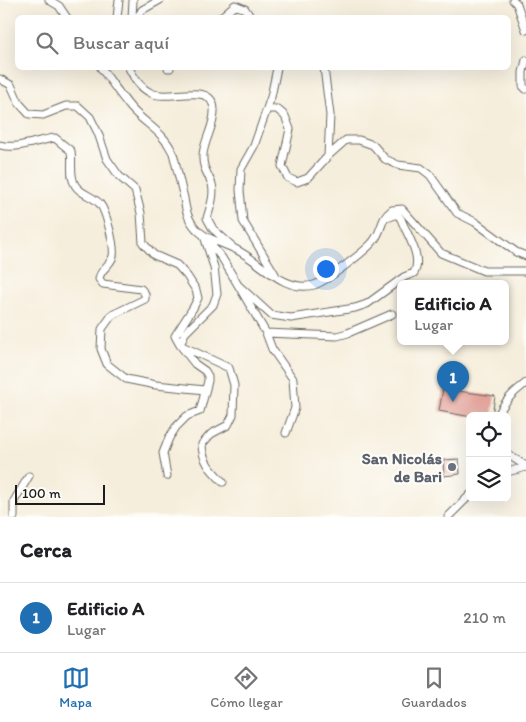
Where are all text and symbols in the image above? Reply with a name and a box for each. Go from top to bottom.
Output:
search box [15,15,511,70]
icon: search [33,29,61,57]
text: Buscar aquí [73,31,169,54]
your location [313,256,339,282]
popup [397,280,509,345]
text: Edificio A [414,292,492,315]
text: Lugar [414,315,453,334]
pin: 1 [437,361,469,402]
map controls [466,412,511,502]
button: locate [466,412,511,457]
place label: San Nicolás de Bari [362,449,442,486]
button: layers [466,457,511,502]
marker: San Nicolás de Bari [446,461,458,473]
scale bar [15,482,105,505]
text: 100 m [22,485,61,502]
text: Cerca [20,537,72,562]
text: Edificio A [67,597,145,620]
text: 1 [32,608,40,627]
text: 210 m [463,608,506,627]
text: Lugar [67,620,106,639]
tab: Mapa [59,664,92,711]
tab: Cómo llegar [210,664,283,711]
tab: Guardados [401,664,467,711]

